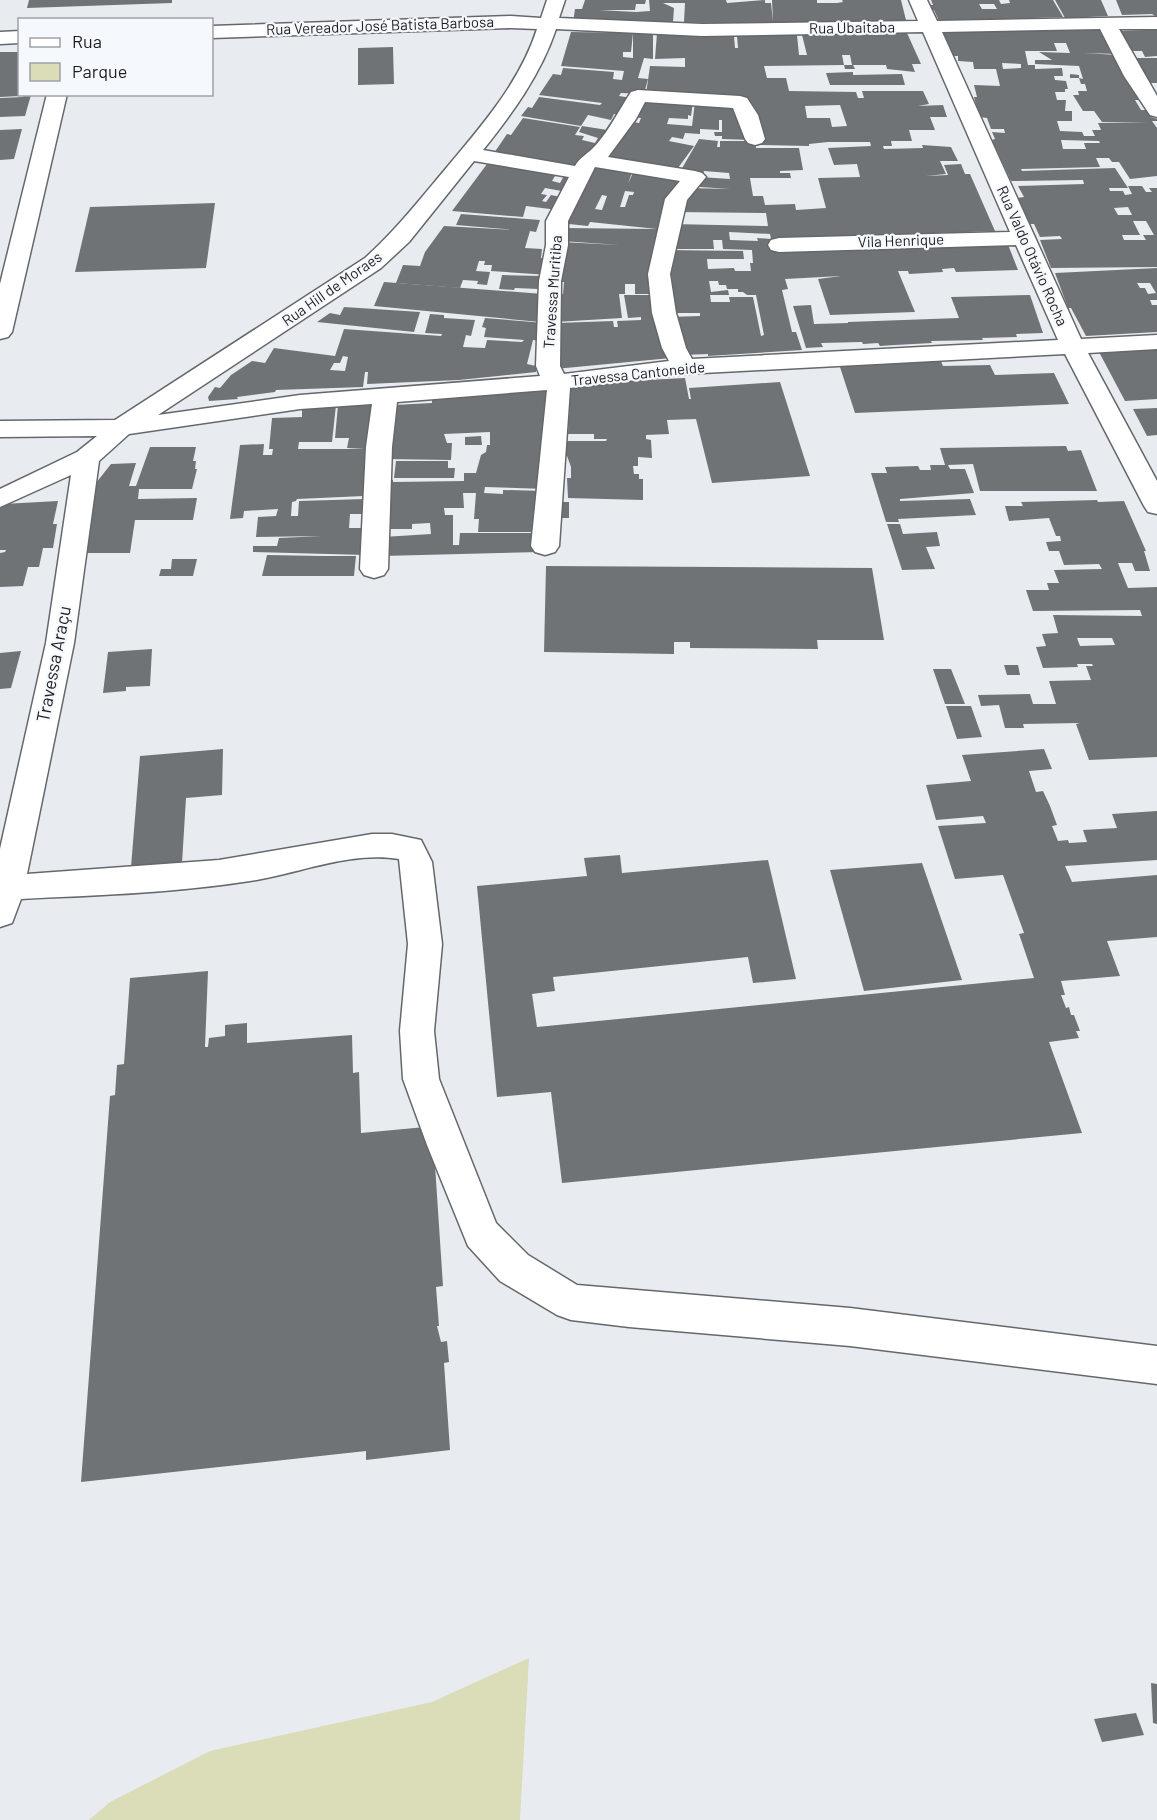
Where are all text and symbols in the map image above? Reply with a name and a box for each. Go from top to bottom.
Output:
street label: Rua Vereador José Batista Barbosa [266,12,494,38]
street label: Rua Ubaitaba [809,17,895,37]
legend [18,18,213,96]
text: Rua [72,30,102,52]
text: Parque [72,60,127,82]
street label: Rua Valdo Otávio Rocha [994,183,1072,329]
street label: Vila Henrique [858,230,944,251]
street label: Travessa Muritiba [539,235,565,349]
street label: Rua Hill de Moraes [278,247,385,329]
street label: Travessa Cantoneide [570,357,706,389]
street label: Travessa Araçu [31,604,75,724]

